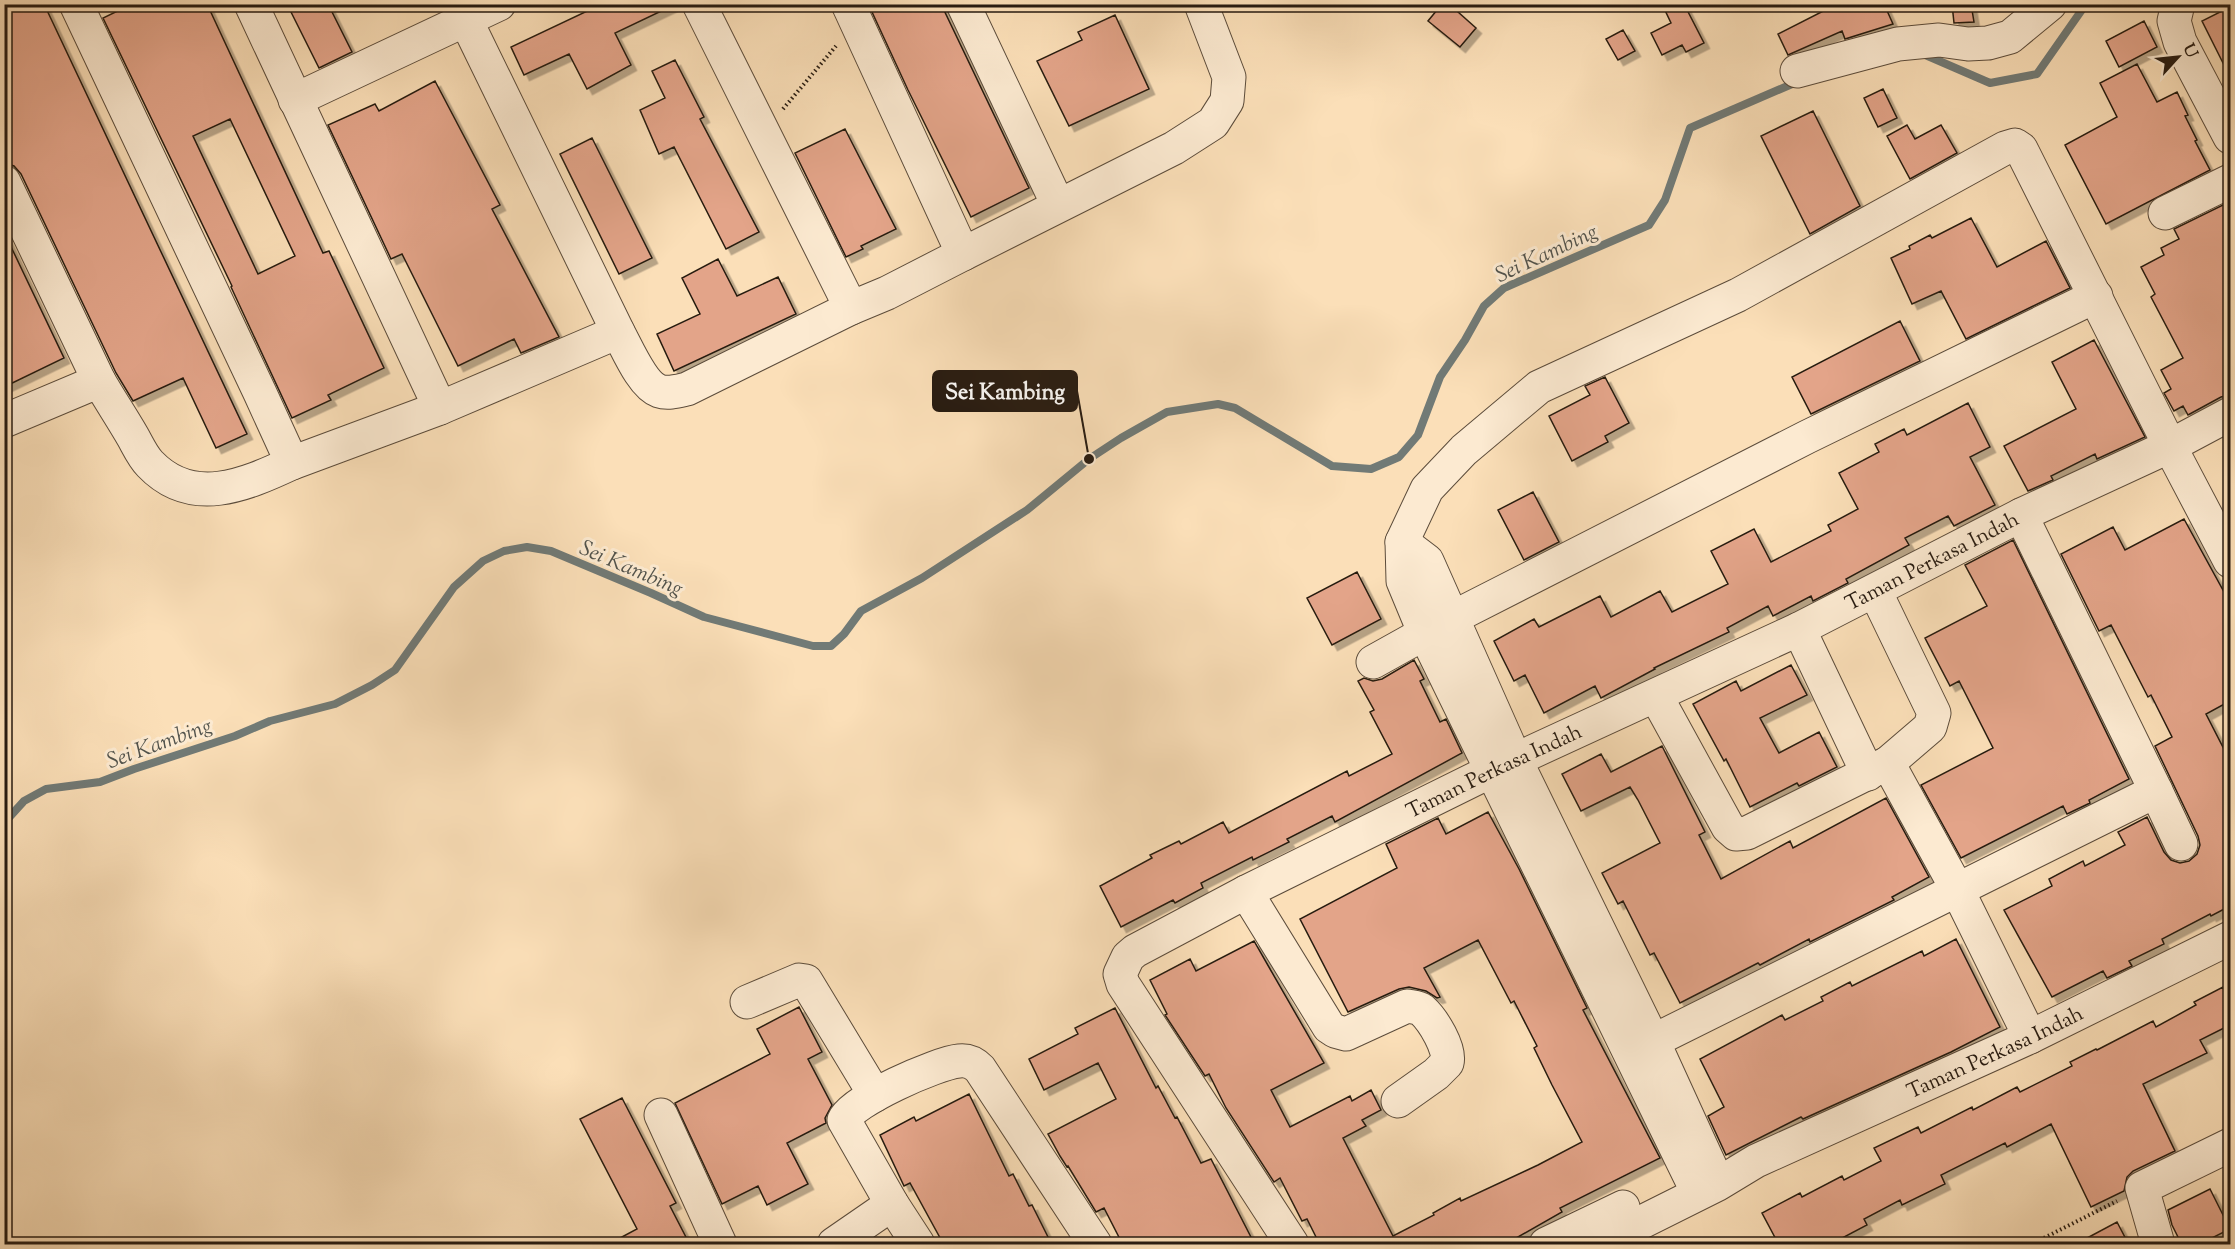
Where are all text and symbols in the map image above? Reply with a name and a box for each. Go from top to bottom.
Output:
north arrow [2148,27,2208,87]
text: U [2176,40,2203,63]
water label: Sei Kambing [1491,217,1604,292]
callout: Sei Kambing [933,371,1077,411]
text: Sei Kambing [945,378,1065,410]
street label: Taman Perkasa Indah [1841,505,2025,620]
water label: Sei Kambing [574,534,688,606]
water label: Sei Kambing [103,711,218,779]
street label: Taman Perkasa Indah [1402,718,1587,828]
street label: Taman Perkasa Indah [1902,1000,2089,1108]

